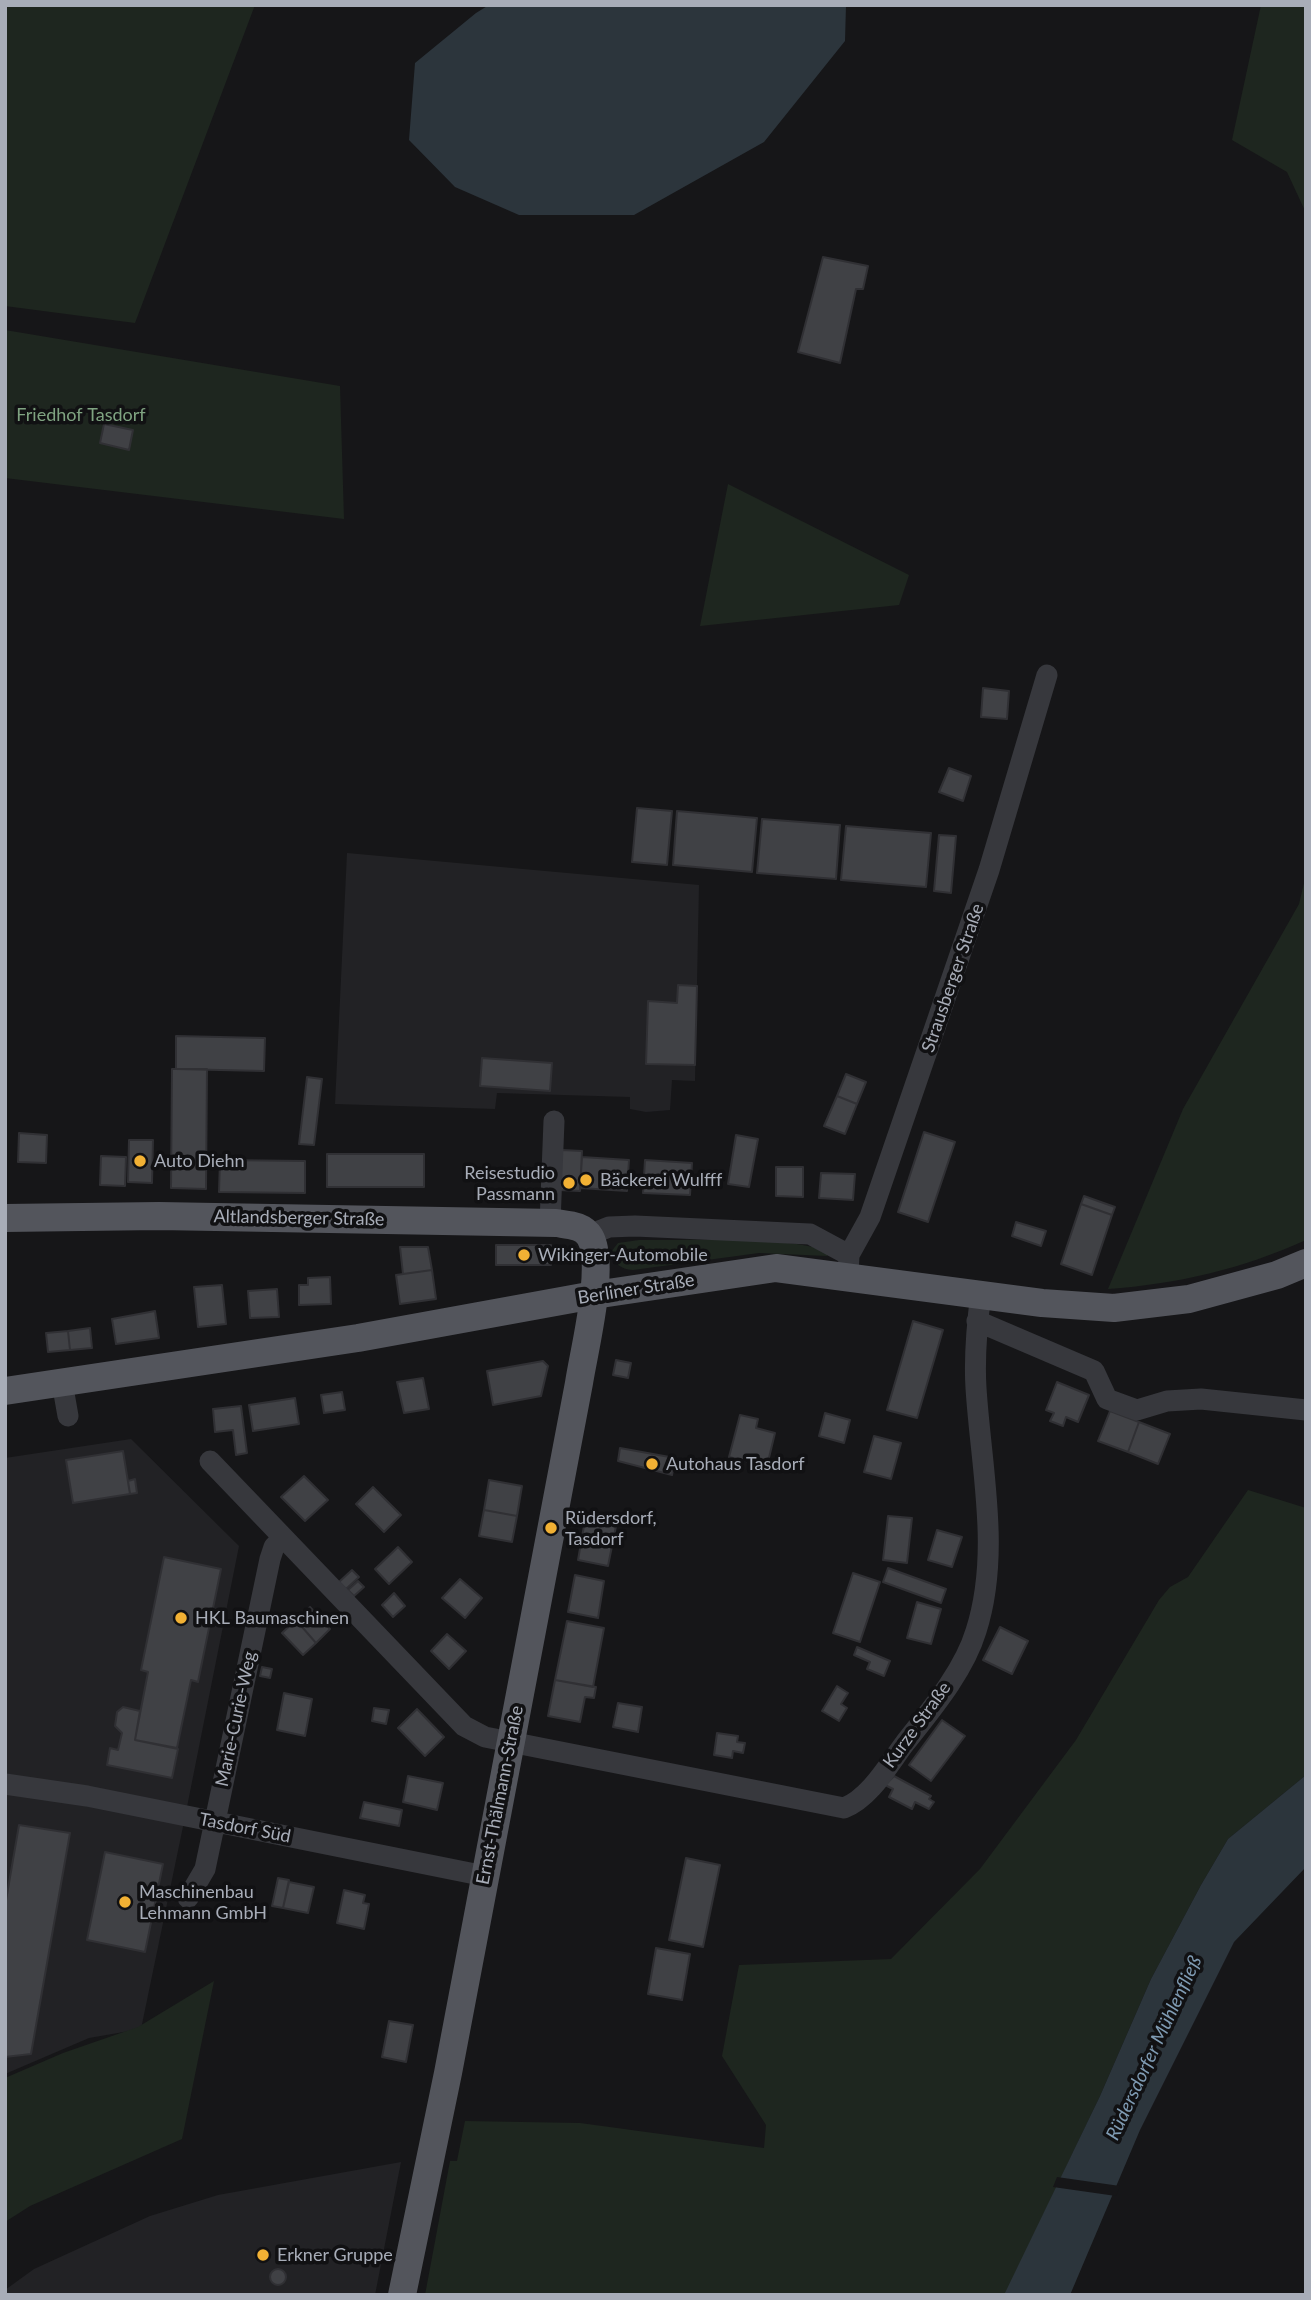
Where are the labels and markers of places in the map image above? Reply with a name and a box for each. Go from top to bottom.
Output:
place label: Auto Diehn [154,1150,245,1172]
marker: Auto Diehn [132,1153,148,1169]
place label: Reisestudio Passmann [464,1162,555,1204]
place label: Bäckerei Wulfff [600,1169,722,1191]
marker: Bäckerei Wulfff [578,1172,594,1188]
marker: Reisestudio Passmann [561,1175,577,1191]
place label: Wikinger-Automobile [538,1244,708,1266]
marker: Wikinger-Automobile [516,1247,532,1263]
place label: Autohaus Tasdorf [666,1453,805,1475]
marker: Autohaus Tasdorf [644,1456,660,1472]
place label: Rüdersdorf, Tasdorf [565,1507,657,1550]
marker: Rüdersdorf, Tasdorf [543,1520,559,1536]
place label: HKL Baumaschinen [195,1607,349,1629]
marker: HKL Baumaschinen [173,1610,189,1626]
place label: Maschinenbau Lehmann GmbH [139,1881,267,1924]
marker: Maschinenbau Lehmann GmbH [117,1894,133,1910]
place label: Erkner Gruppe [277,2244,393,2266]
marker: Erkner Gruppe [255,2247,271,2263]

